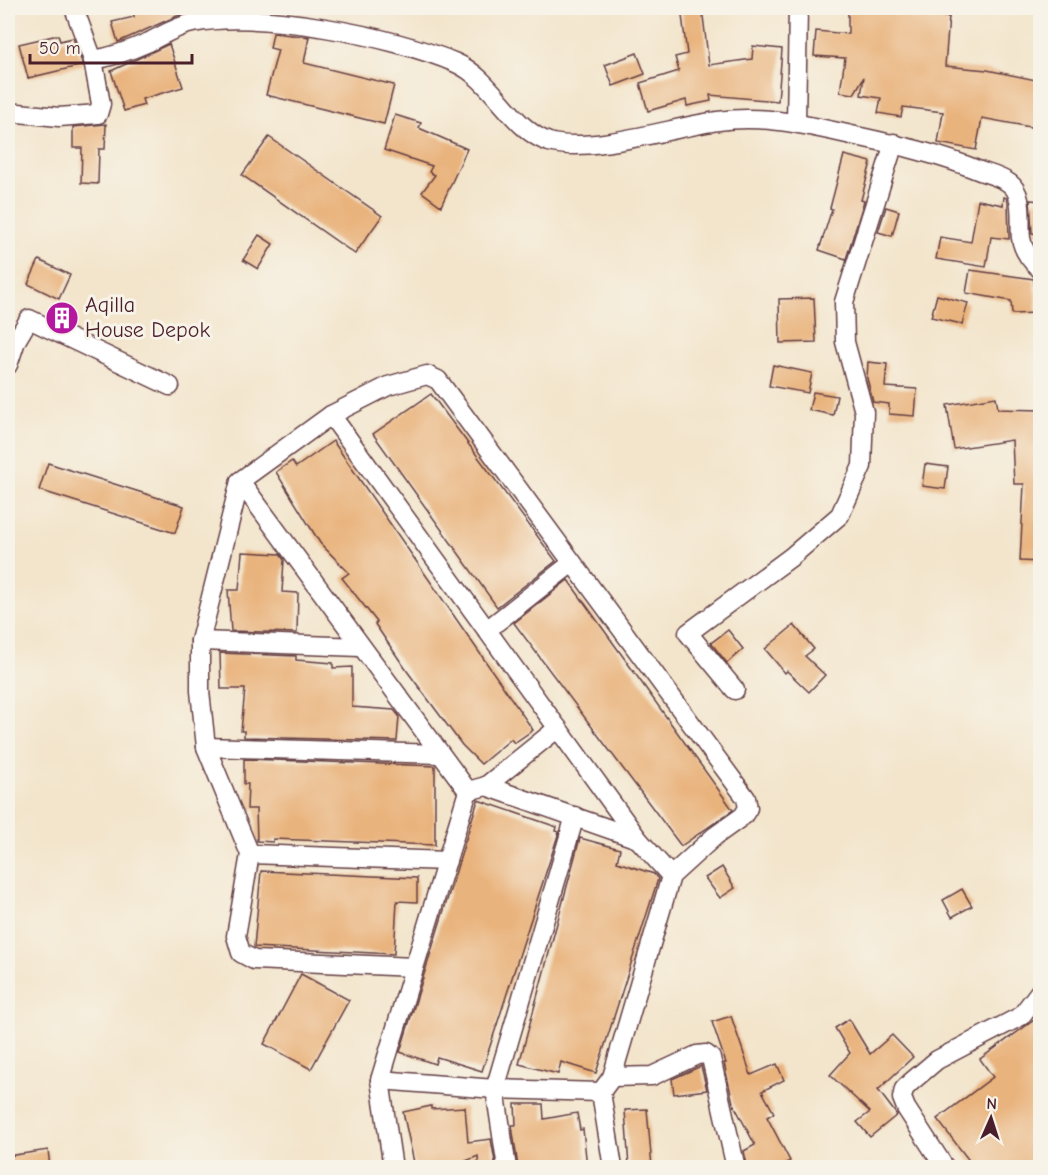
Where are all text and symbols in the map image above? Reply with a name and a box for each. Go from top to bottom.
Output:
scale bar [30,27,192,65]
text: 50 m [39,38,81,59]
place label: Aqilla House Depok [85,292,210,343]
building icon: Aqilla House Depok [44,300,80,336]
north arrow [961,1088,1021,1148]
text: N [986,1095,997,1113]

